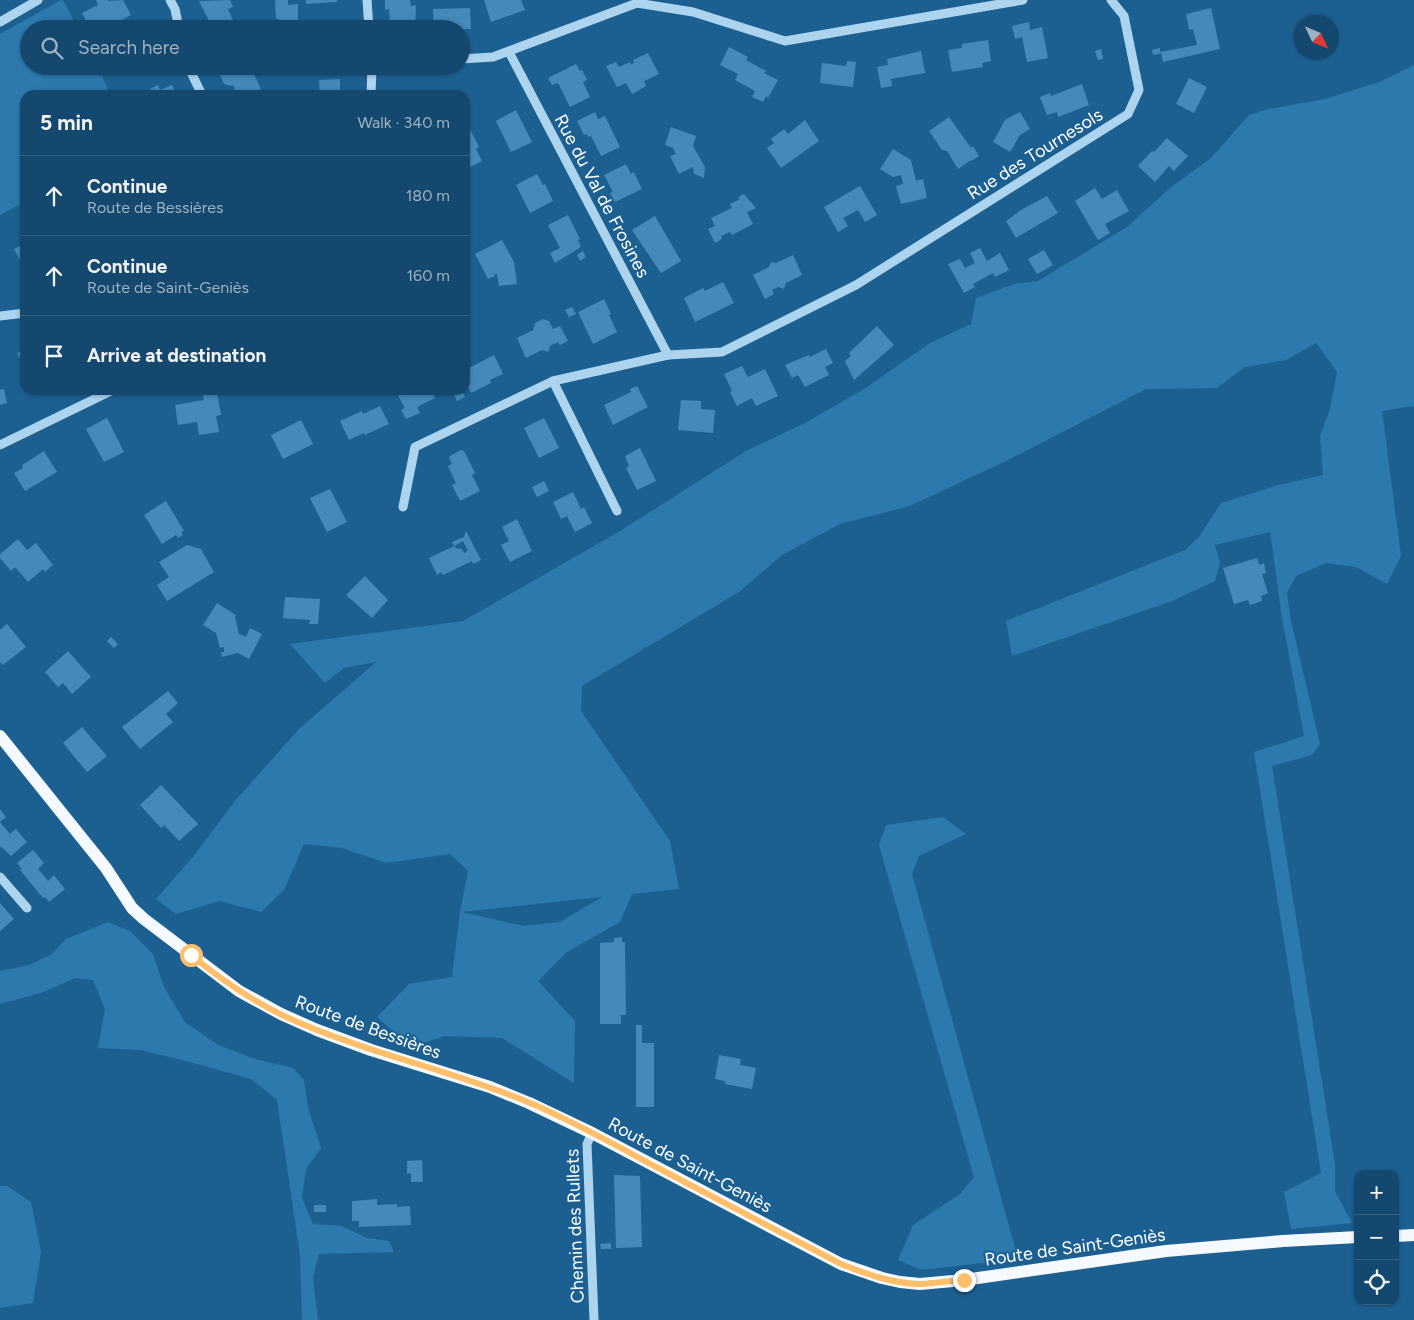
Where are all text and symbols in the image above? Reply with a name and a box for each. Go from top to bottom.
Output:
north arrow [1294,15,1339,60]
search box [20,20,470,75]
icon: search [38,34,66,62]
text: Search here [78,36,180,59]
street label: Rue des Tournesols [963,104,1107,204]
text: 5 min [40,110,93,135]
street label: Rue du Val de Frosines [550,111,654,281]
text: Walk · 340 m [357,113,450,132]
text: Continue [87,175,167,198]
icon: ahead [40,182,68,210]
text: 180 m [406,186,450,205]
text: Route de Bessières [87,198,223,217]
text: Continue [87,255,167,278]
icon: ahead [40,262,68,290]
text: 160 m [407,266,450,285]
text: Route de Saint-Geniès [87,278,249,297]
icon: arrive [40,342,68,370]
text: Arrive at destination [87,344,266,367]
route start [180,944,203,967]
street label: Route de Bessières [292,990,444,1064]
street label: Route de Saint-Geniès [604,1112,776,1218]
street label: Chemin des Rullets [561,1149,589,1303]
map controls [1354,1170,1399,1305]
button: + [1354,1170,1399,1215]
button: − [1354,1215,1399,1260]
street label: Route de Saint-Geniès [983,1223,1167,1271]
button: locate [1354,1260,1399,1305]
route end [953,1269,976,1292]

